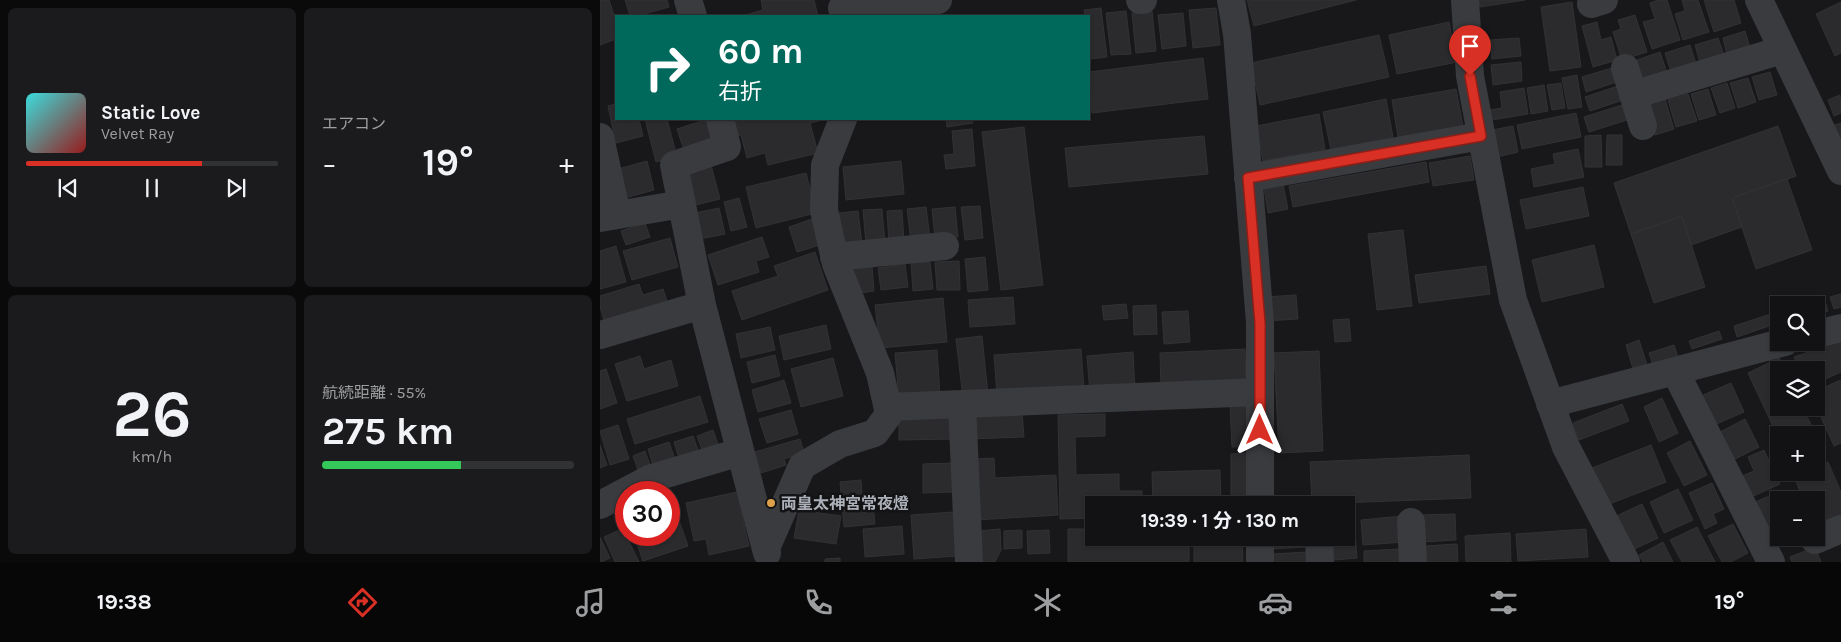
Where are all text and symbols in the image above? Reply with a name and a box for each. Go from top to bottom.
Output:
pin [1449,25,1491,76]
text: 60 m [718,31,803,72]
icon: arrive [1456,32,1484,60]
icon: right [635,35,700,100]
text: 右折 [718,79,762,105]
text: Static Love [101,102,200,124]
text: エアコン [322,114,386,133]
text: Velvet Ray [101,124,174,143]
text: 19° [422,140,474,185]
text: − [322,147,337,180]
text: + [559,147,574,180]
icon: previous [54,174,82,202]
icon: pause [138,174,166,202]
icon: next [222,174,250,202]
map controls [1770,296,1825,546]
button: search [1770,296,1825,351]
button: layers [1770,361,1825,416]
text: 26 [113,376,191,452]
text: 航続距離 · 55% [322,383,426,402]
position arrow [1233,403,1285,455]
text: 275 km [322,409,454,454]
button: + [1770,426,1825,481]
text: km/h [132,447,172,466]
speed limit sign: 30 [615,481,680,546]
button: − [1770,491,1825,546]
place label: 両皇太神宮常夜燈 [781,494,909,513]
marker: 両皇太神宮常夜燈 [765,497,777,509]
text: 19:39 · 1 分 · 130 m [1141,510,1299,532]
icon: directions [345,585,380,620]
icon: music [573,585,608,620]
icon: phone [801,585,836,620]
icon: climate [1030,585,1065,620]
icon: car [1258,585,1293,620]
icon: filters [1486,585,1521,620]
text: 19:38 [97,589,152,615]
text: 19° [1714,589,1744,615]

